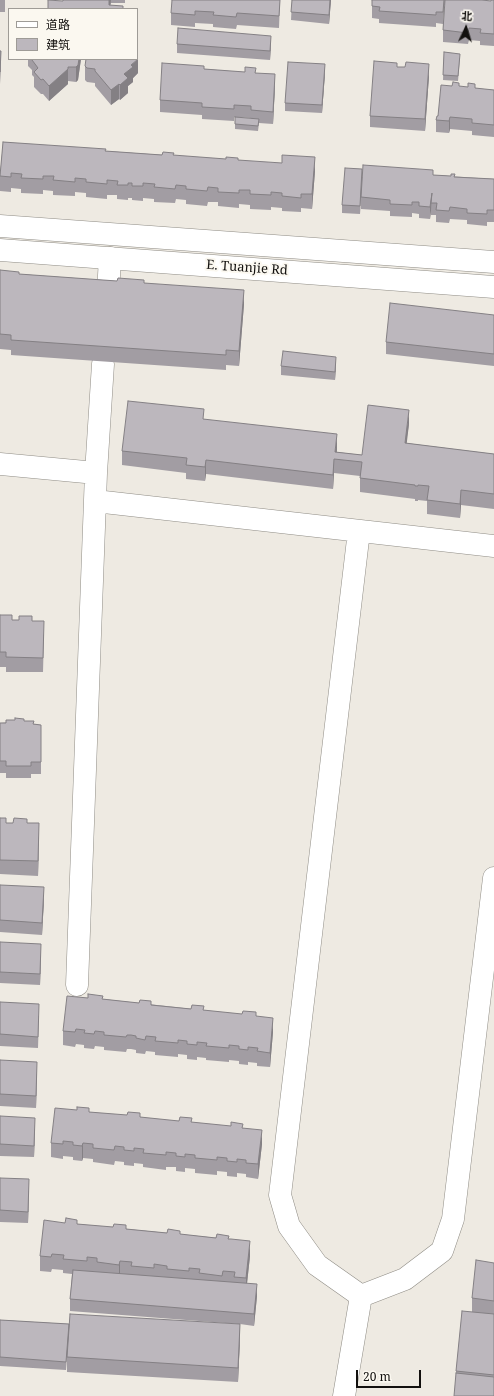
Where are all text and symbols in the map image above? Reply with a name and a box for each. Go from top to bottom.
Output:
legend [8,8,138,60]
north arrow [446,8,486,48]
text: 北 [461,8,473,23]
text: 道路 [46,16,70,33]
text: 建筑 [46,36,70,53]
street label: E. Tuanjie Rd [206,257,288,279]
scale bar [358,1362,423,1388]
text: 20 m [363,1368,391,1385]

